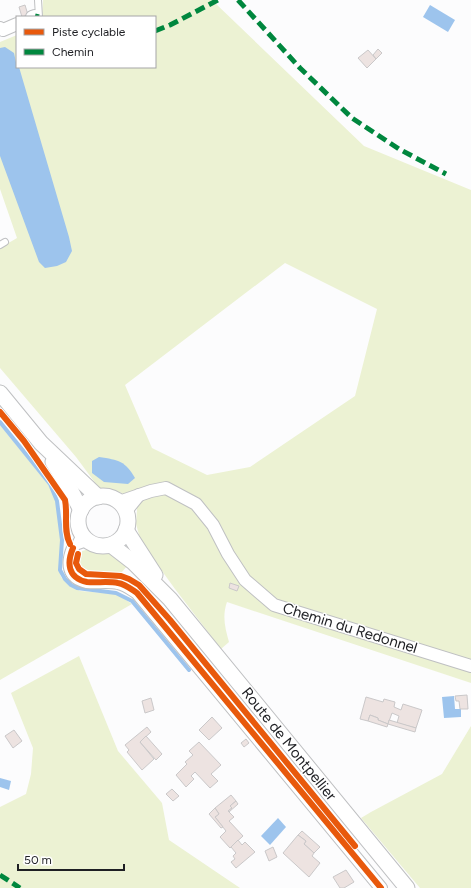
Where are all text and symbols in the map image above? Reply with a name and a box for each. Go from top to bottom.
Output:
legend [16,16,156,68]
text: Piste cyclable [52,25,126,39]
text: Chemin [52,45,94,59]
street label: Chemin du Redonnel [280,599,420,657]
street label: Route de Montpellier [238,684,340,804]
scale bar [18,846,124,872]
text: 50 m [24,853,52,867]

